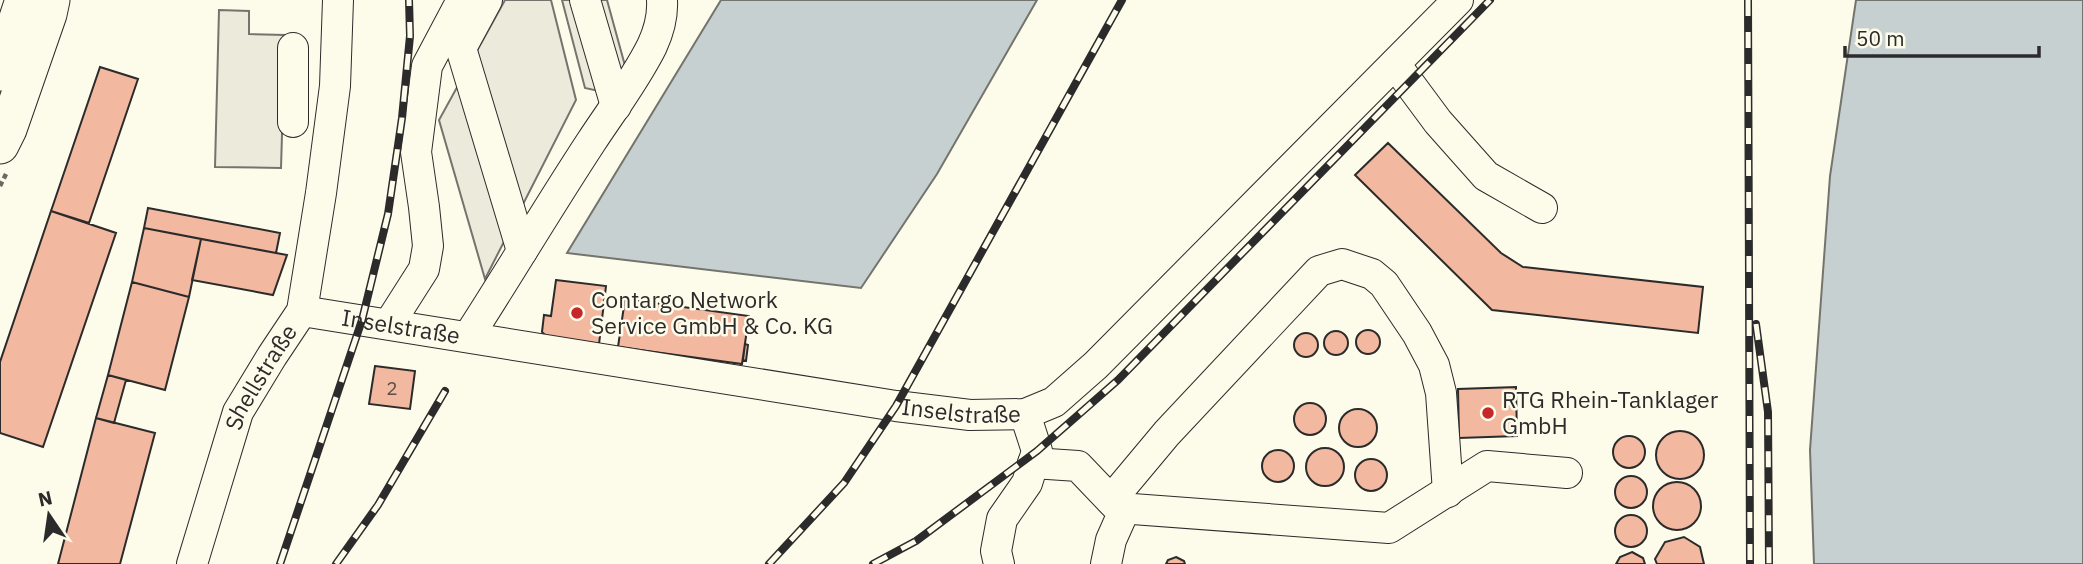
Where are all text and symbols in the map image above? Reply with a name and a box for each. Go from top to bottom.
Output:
scale bar [1845,14,2039,58]
text: 50 m [1856,24,1905,52]
place label: Contargo Network Service GmbH & Co. KG [591,284,833,340]
street label: Inselstraße [340,302,462,350]
marker: Contargo Network Service GmbH & Co. KG [569,305,585,321]
street label: Shellstraße [217,318,303,433]
house number: 2 [386,376,398,400]
place label: RTG Rhein-Tanklager GmbH [1502,384,1719,440]
street label: Inselstraße [900,391,1021,429]
marker: RTG Rhein-Tanklager GmbH [1480,405,1496,421]
north arrow [14,480,84,550]
text: N [36,485,55,512]

